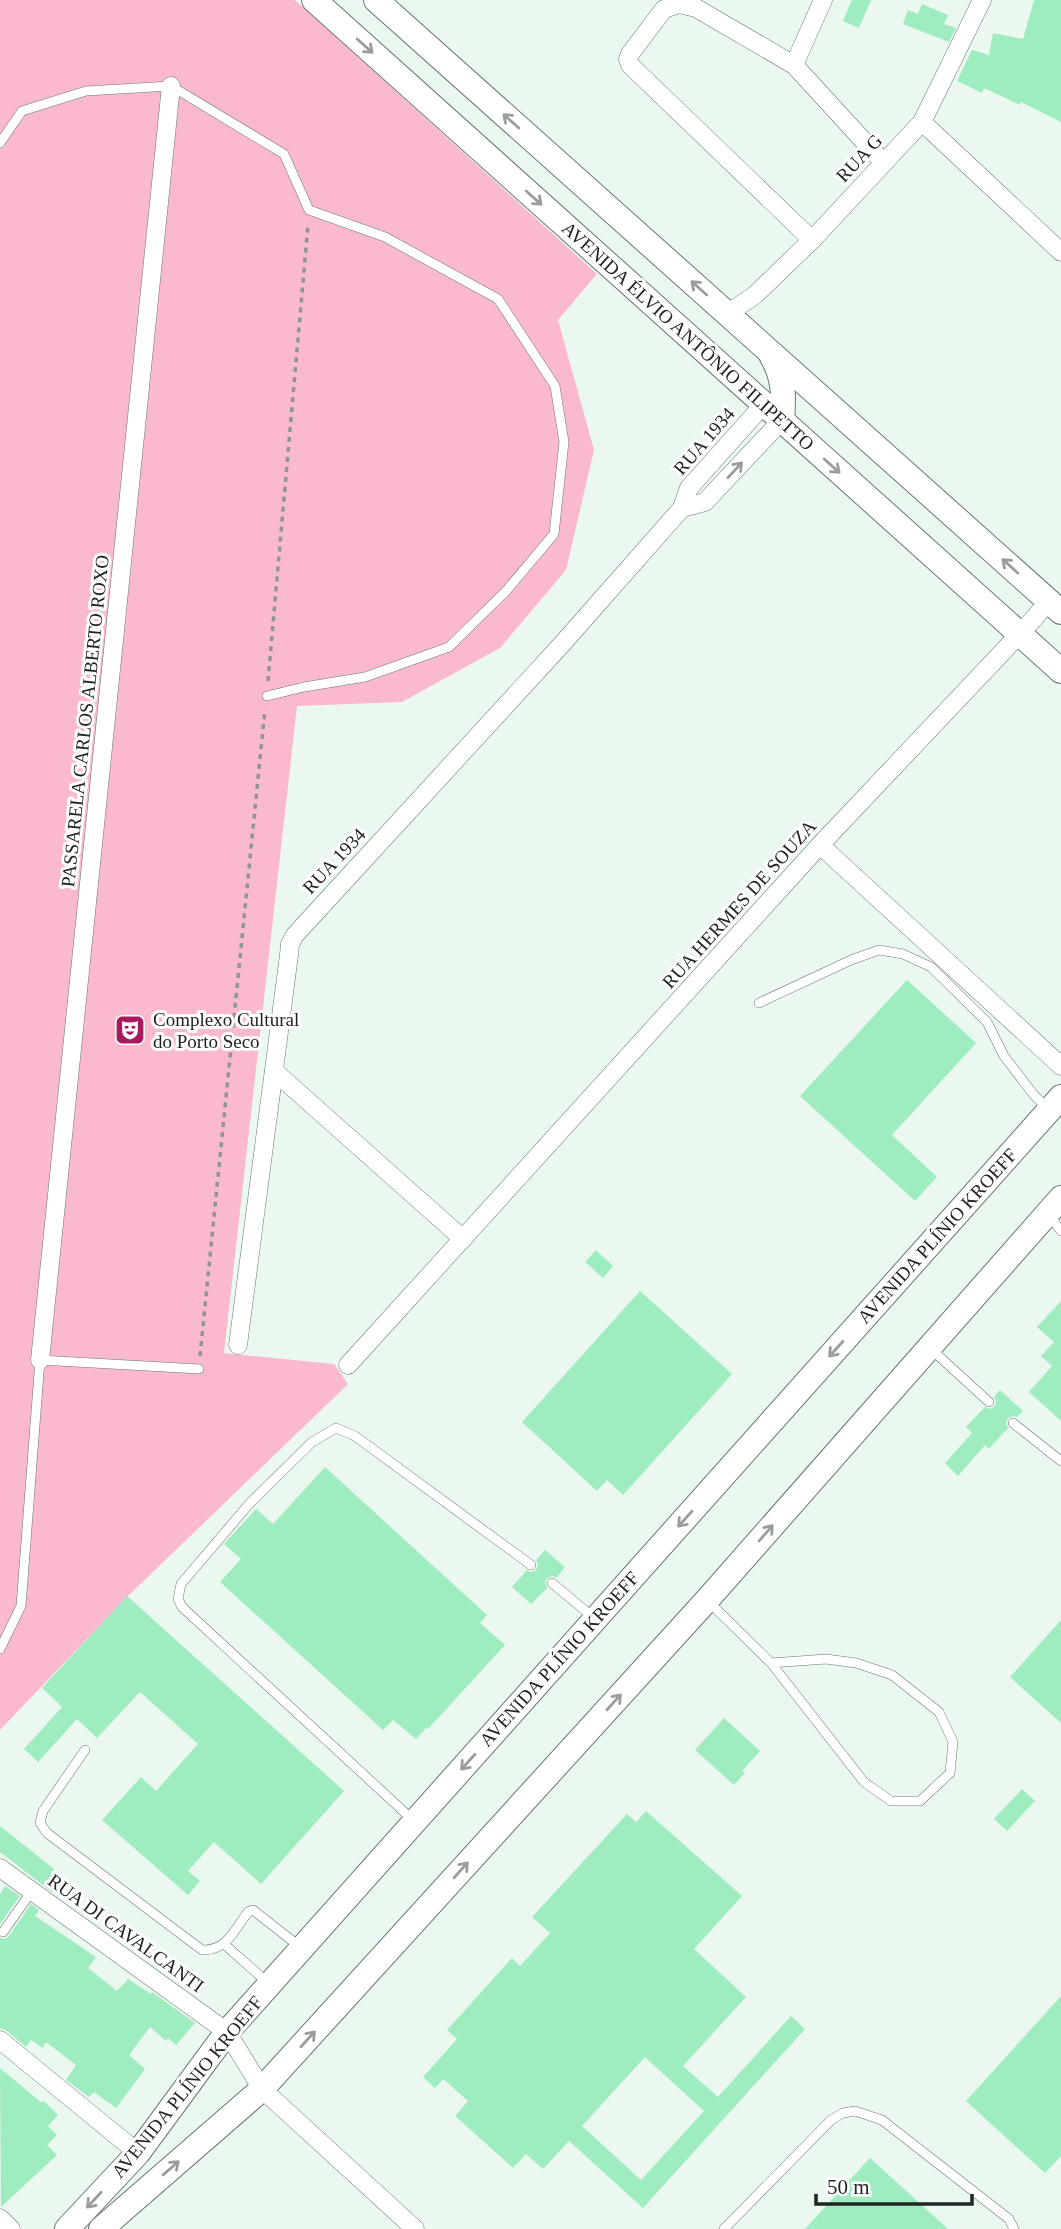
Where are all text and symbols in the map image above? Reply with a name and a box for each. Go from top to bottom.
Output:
one-way arrow [356,37,373,54]
one-way arrow [503,112,520,129]
street label: RUA G [832,130,886,186]
one-way arrow [525,189,542,206]
street label: AVENIDA ÉLVIO ANTÔNIO FILIPETTO [558,217,818,455]
one-way arrow [690,281,708,297]
street label: RUA 1934 [669,403,739,479]
one-way arrow [823,458,841,474]
one-way arrow [727,462,744,479]
street label: PASSARELA CARLOS ALBERTO ROXO [57,554,113,888]
one-way arrow [1002,558,1019,575]
street label: RUA HERMES DE SOUZA [658,815,820,992]
street label: RUA 1934 [298,824,370,898]
place label: Complexo Cultural do Porto Seco [153,1009,299,1052]
theatre icon: Complexo Cultural do Porto Seco [113,1013,147,1047]
street label: AVENIDA PLÍNIO KROEFF [853,1144,1021,1328]
one-way arrow [828,1340,844,1358]
one-way arrow [677,1509,693,1527]
one-way arrow [758,1524,774,1542]
street label: AVENIDA PLÍNIO KROEFF [475,1567,643,1751]
one-way arrow [606,1693,622,1711]
one-way arrow [460,1752,476,1770]
one-way arrow [453,1861,469,1879]
street label: RUA DI CAVALCANTI [44,1869,208,1997]
street label: AVENIDA PLÍNIO KROEFF [107,1992,267,2182]
one-way arrow [300,2030,316,2048]
one-way arrow [162,2160,180,2176]
scale bar [816,2162,972,2206]
text: 50 m [827,2175,870,2199]
one-way arrow [85,2191,102,2208]

